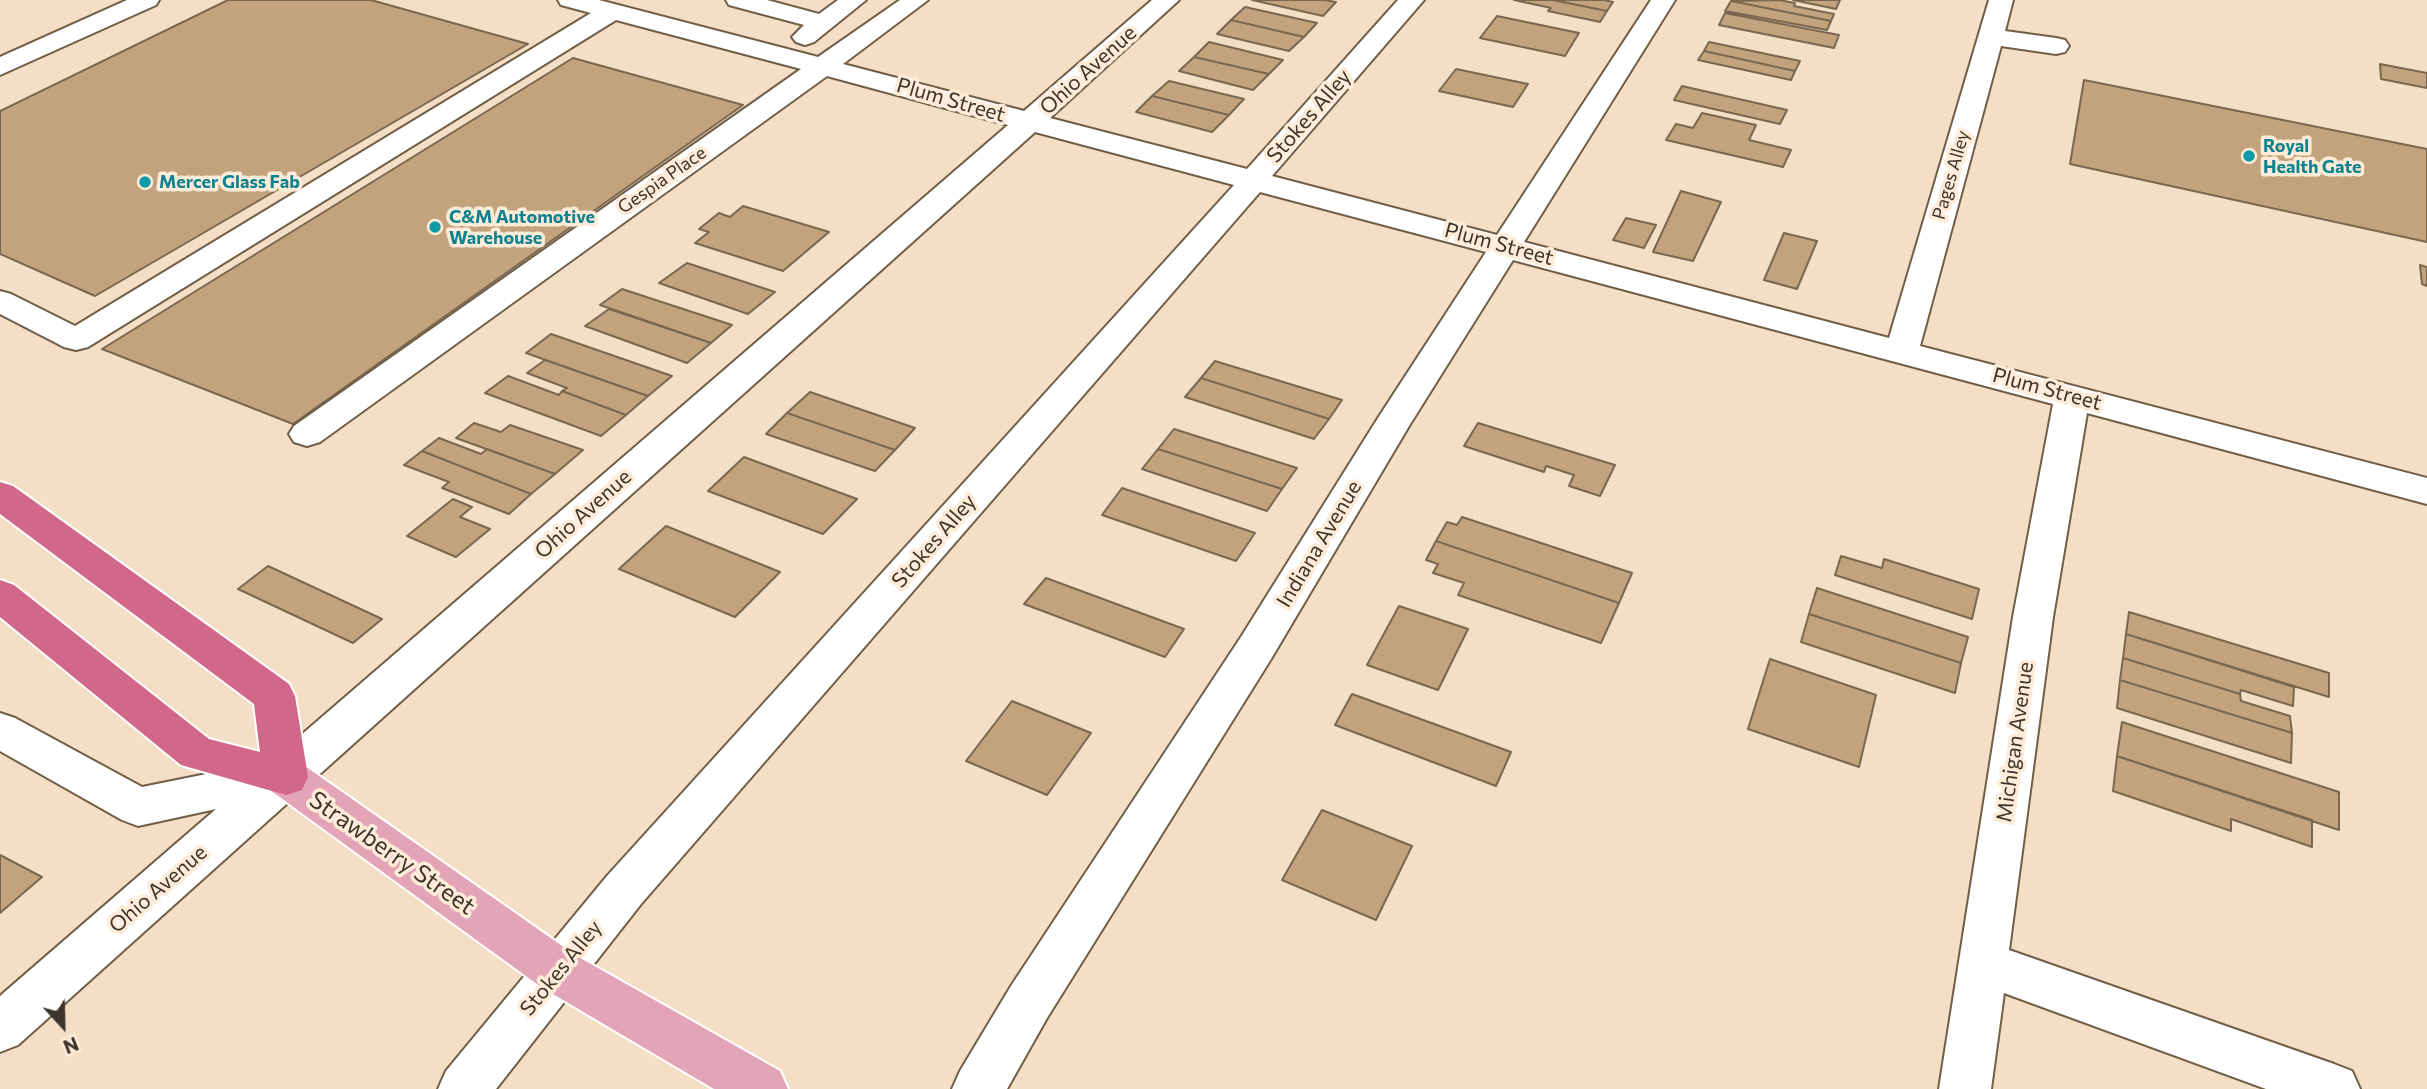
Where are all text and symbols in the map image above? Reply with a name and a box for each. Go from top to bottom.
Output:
street label: Ohio Avenue [1035,20,1141,120]
street label: Stokes Alley [1262,64,1356,168]
street label: Plum Street [894,72,1008,128]
street label: Pages Alley [1928,128,1974,222]
place label: Royal Health Gate [2263,135,2361,178]
street label: Gespia Place [614,142,710,218]
marker: Royal Health Gate [2241,148,2257,164]
place label: Mercer Glass Fab [159,171,300,193]
marker: Mercer Glass Fab [137,174,153,190]
place label: C&M Automotive Warehouse [449,206,595,248]
street label: Plum Street [1442,217,1556,271]
marker: C&M Automotive Warehouse [427,219,443,235]
street label: Plum Street [1990,362,2104,416]
street label: Ohio Avenue [530,464,636,564]
street label: Indiana Avenue [1271,476,1367,612]
street label: Stokes Alley [887,489,981,593]
street label: Michigan Avenue [1991,660,2039,824]
street label: Strawberry Street [304,785,480,921]
street label: Ohio Avenue [104,840,212,938]
street label: Stokes Alley [515,915,607,1021]
north arrow [28,991,98,1061]
text: N [60,1033,82,1059]

